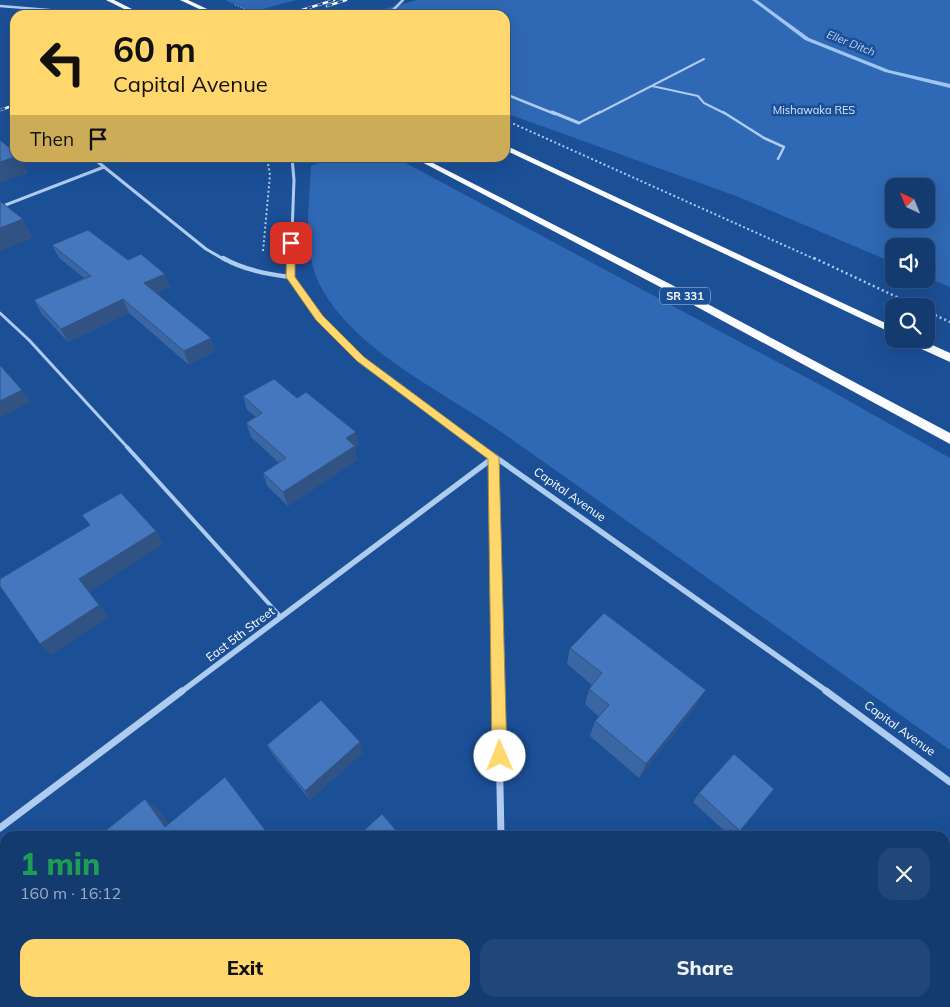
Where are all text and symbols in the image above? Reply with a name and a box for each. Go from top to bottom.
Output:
text: 60 m [113,27,196,71]
water label: Eller Ditch [825,27,877,59]
icon: left [30,30,95,95]
text: Capital Avenue [113,70,268,98]
park label: Mishawaka RES [773,103,855,117]
icon: arrive [84,125,112,153]
text: Then [30,127,74,151]
north arrow [885,178,935,228]
map controls [885,178,935,348]
pin [270,222,312,264]
icon: arrive [277,229,305,257]
button: sound [885,238,935,288]
road number: SR 331 [660,288,710,304]
button: search [885,298,935,348]
street label: Capital Avenue [531,464,609,524]
street label: East 5th Street [203,603,277,665]
street label: Capital Avenue [861,697,939,759]
position arrow [473,729,525,781]
text: 1 min [20,845,100,883]
button: close [878,848,930,900]
text: 160 m · 16:12 [20,883,121,903]
button: Exit [20,939,470,997]
button: Share [480,939,930,997]

